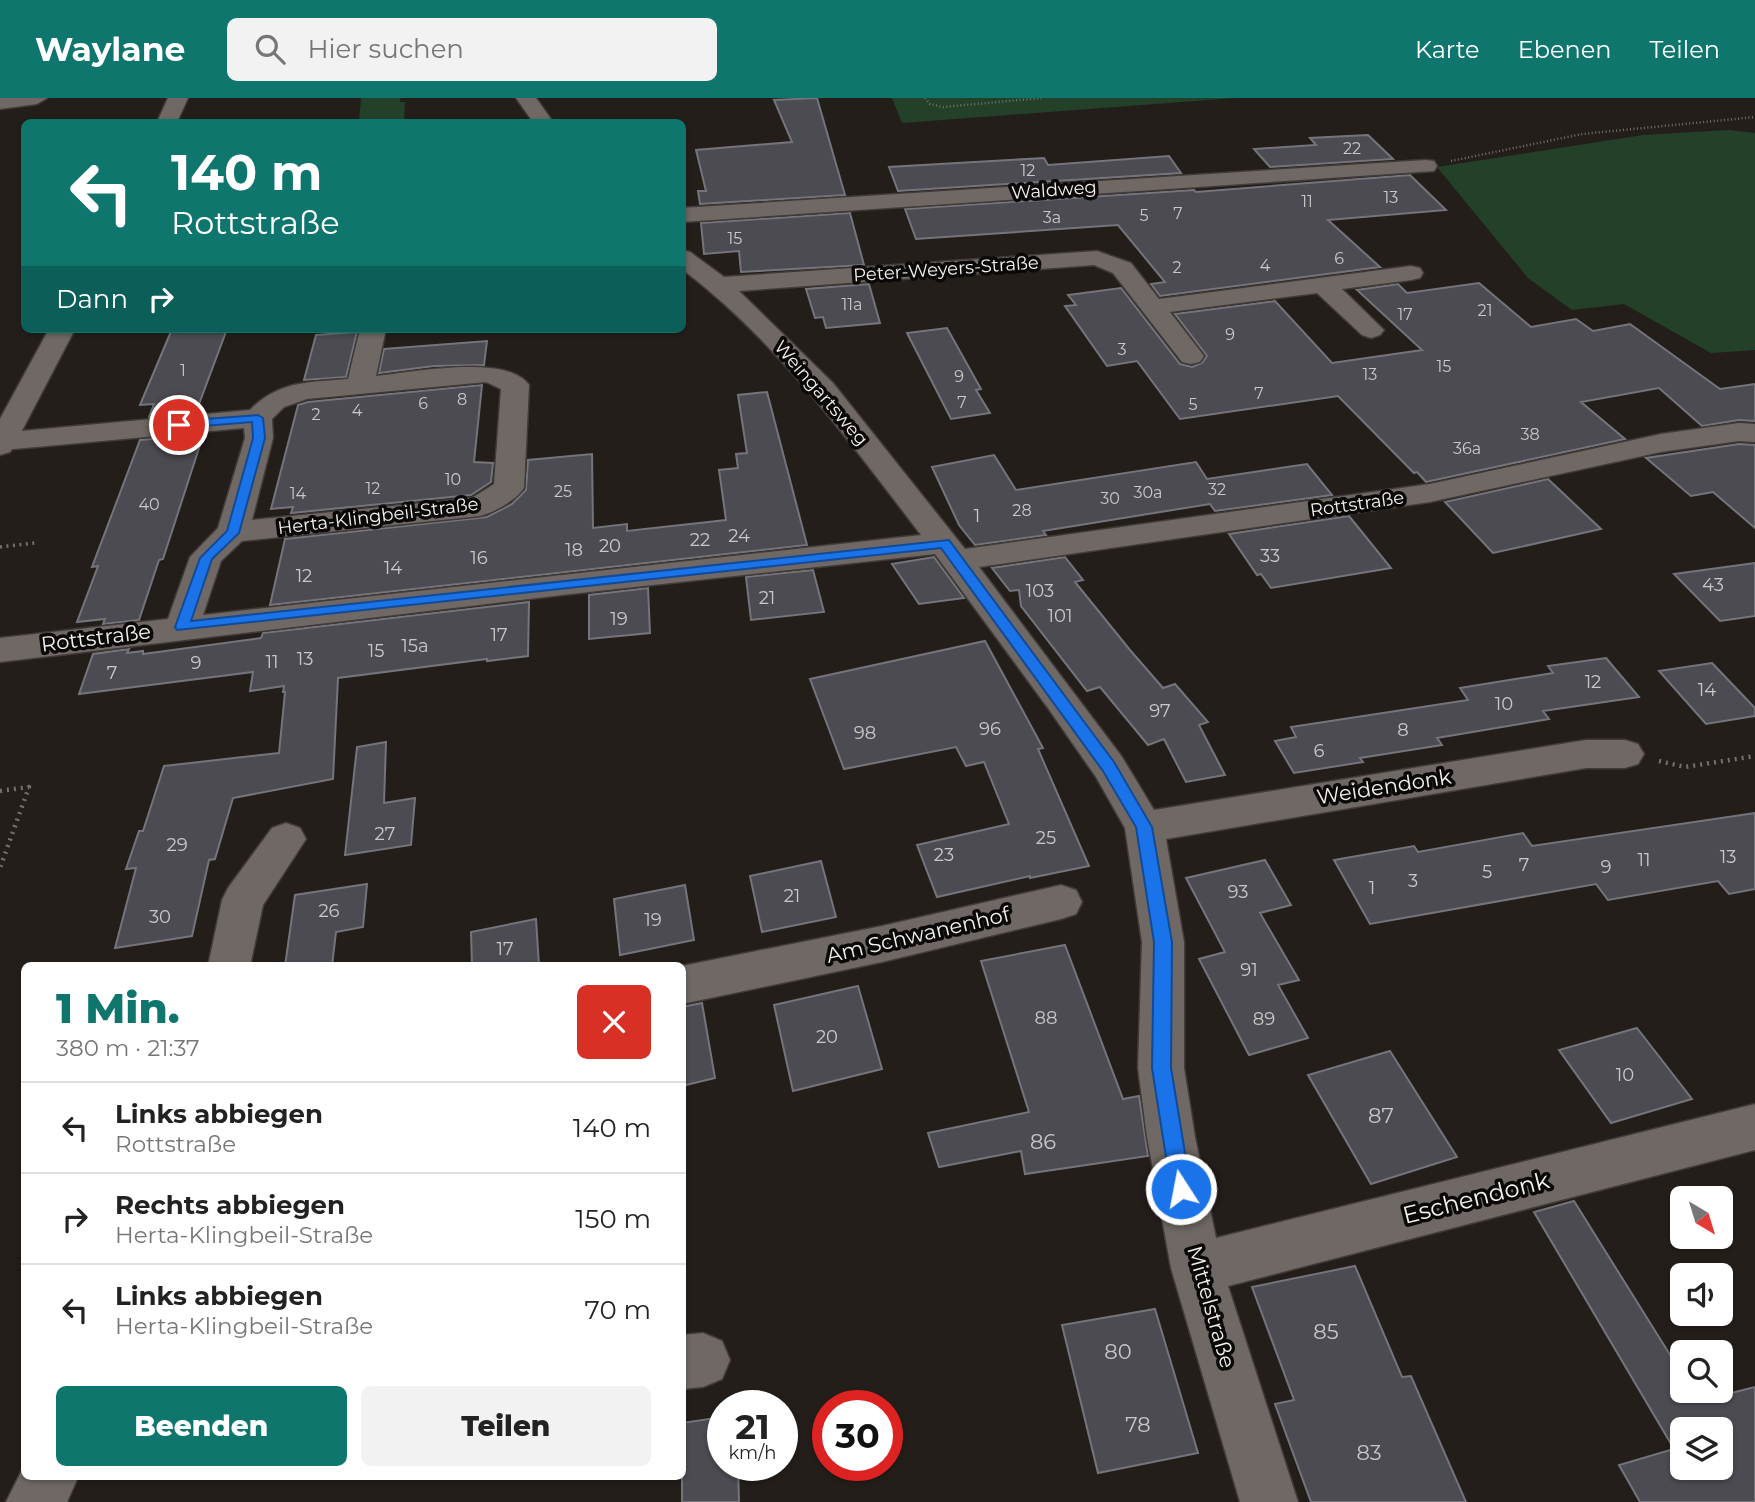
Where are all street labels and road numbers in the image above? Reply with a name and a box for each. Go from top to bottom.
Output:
street label: Waldweg [1011,176,1097,204]
street label: Peter-Weyers-Straße [852,252,1040,286]
street label: Weingartsweg [769,336,873,450]
street label: Rottstraße [1309,486,1406,521]
street label: Herta-Klingbeil-Straße [276,493,480,539]
street label: Rottstraße [40,618,152,657]
street label: Weidendonk [1315,763,1453,809]
street label: Am Schwanenhof [824,901,1013,968]
street label: Eschendonk [1400,1165,1553,1230]
street label: Mittelstraße [1182,1243,1241,1371]

